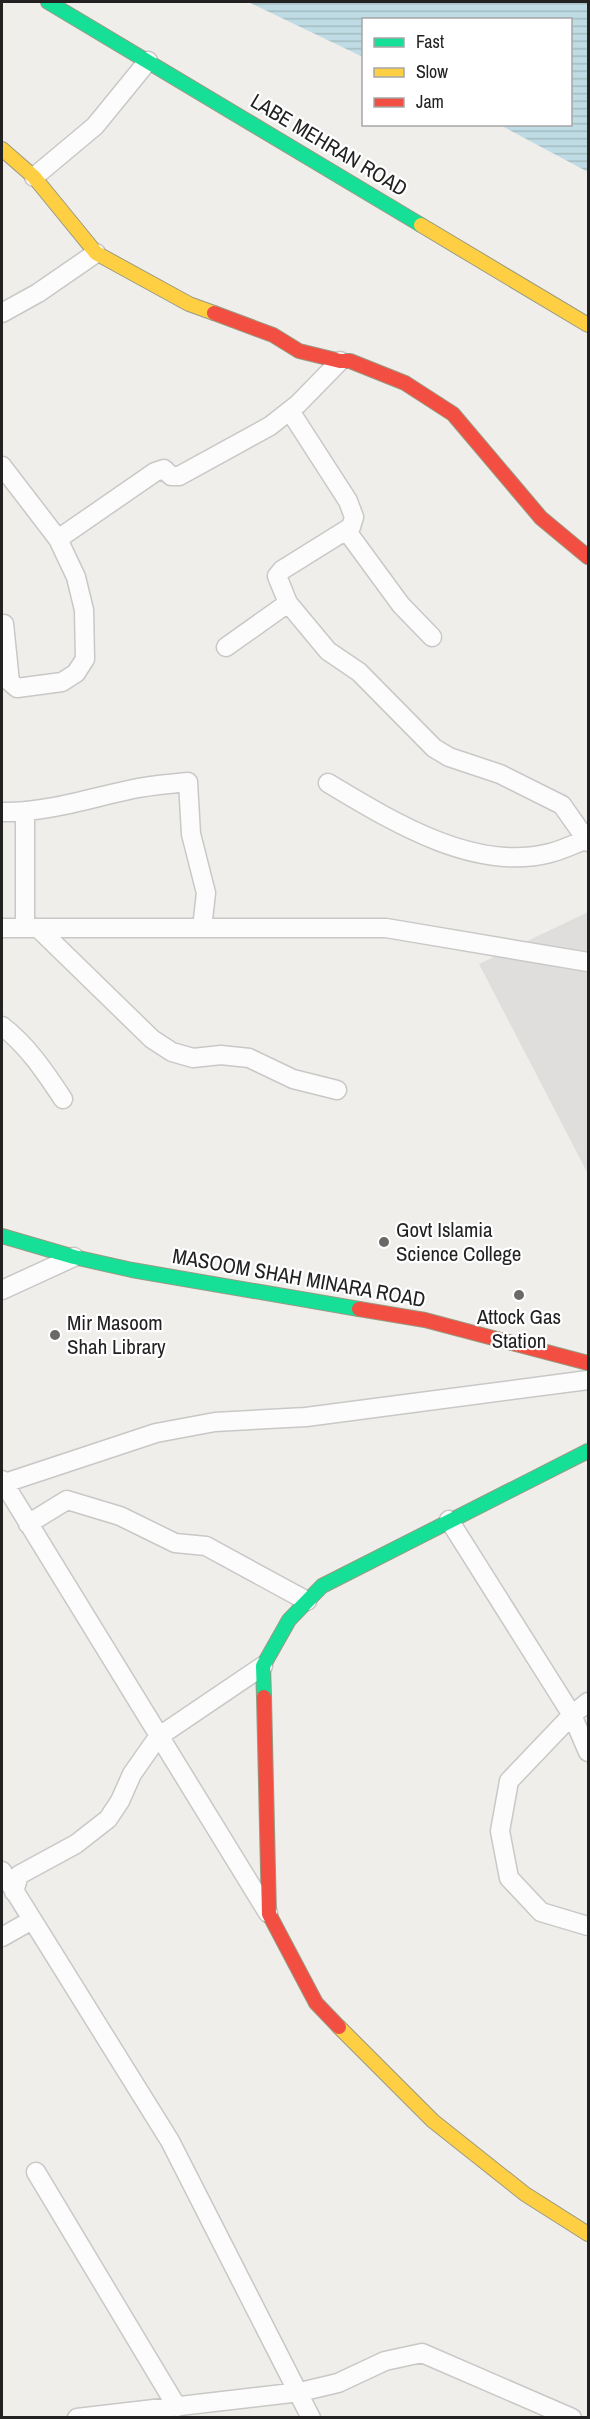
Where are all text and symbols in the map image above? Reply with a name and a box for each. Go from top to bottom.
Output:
legend [362,18,572,126]
text: Fast [416,29,444,54]
text: Slow [416,59,448,84]
street label: LABE MEHRAN ROAD [246,86,413,203]
text: Jam [416,89,444,114]
place label: Govt Islamia Science College [396,1215,521,1268]
marker: Govt Islamia Science College [377,1235,391,1249]
street label: MASOOM SHAH MINARA ROAD [170,1241,428,1314]
marker: Attock Gas Station [512,1288,526,1302]
place label: Attock Gas Station [476,1302,561,1355]
place label: Mir Masoom Shah Library [67,1308,166,1361]
marker: Mir Masoom Shah Library [48,1328,62,1342]

